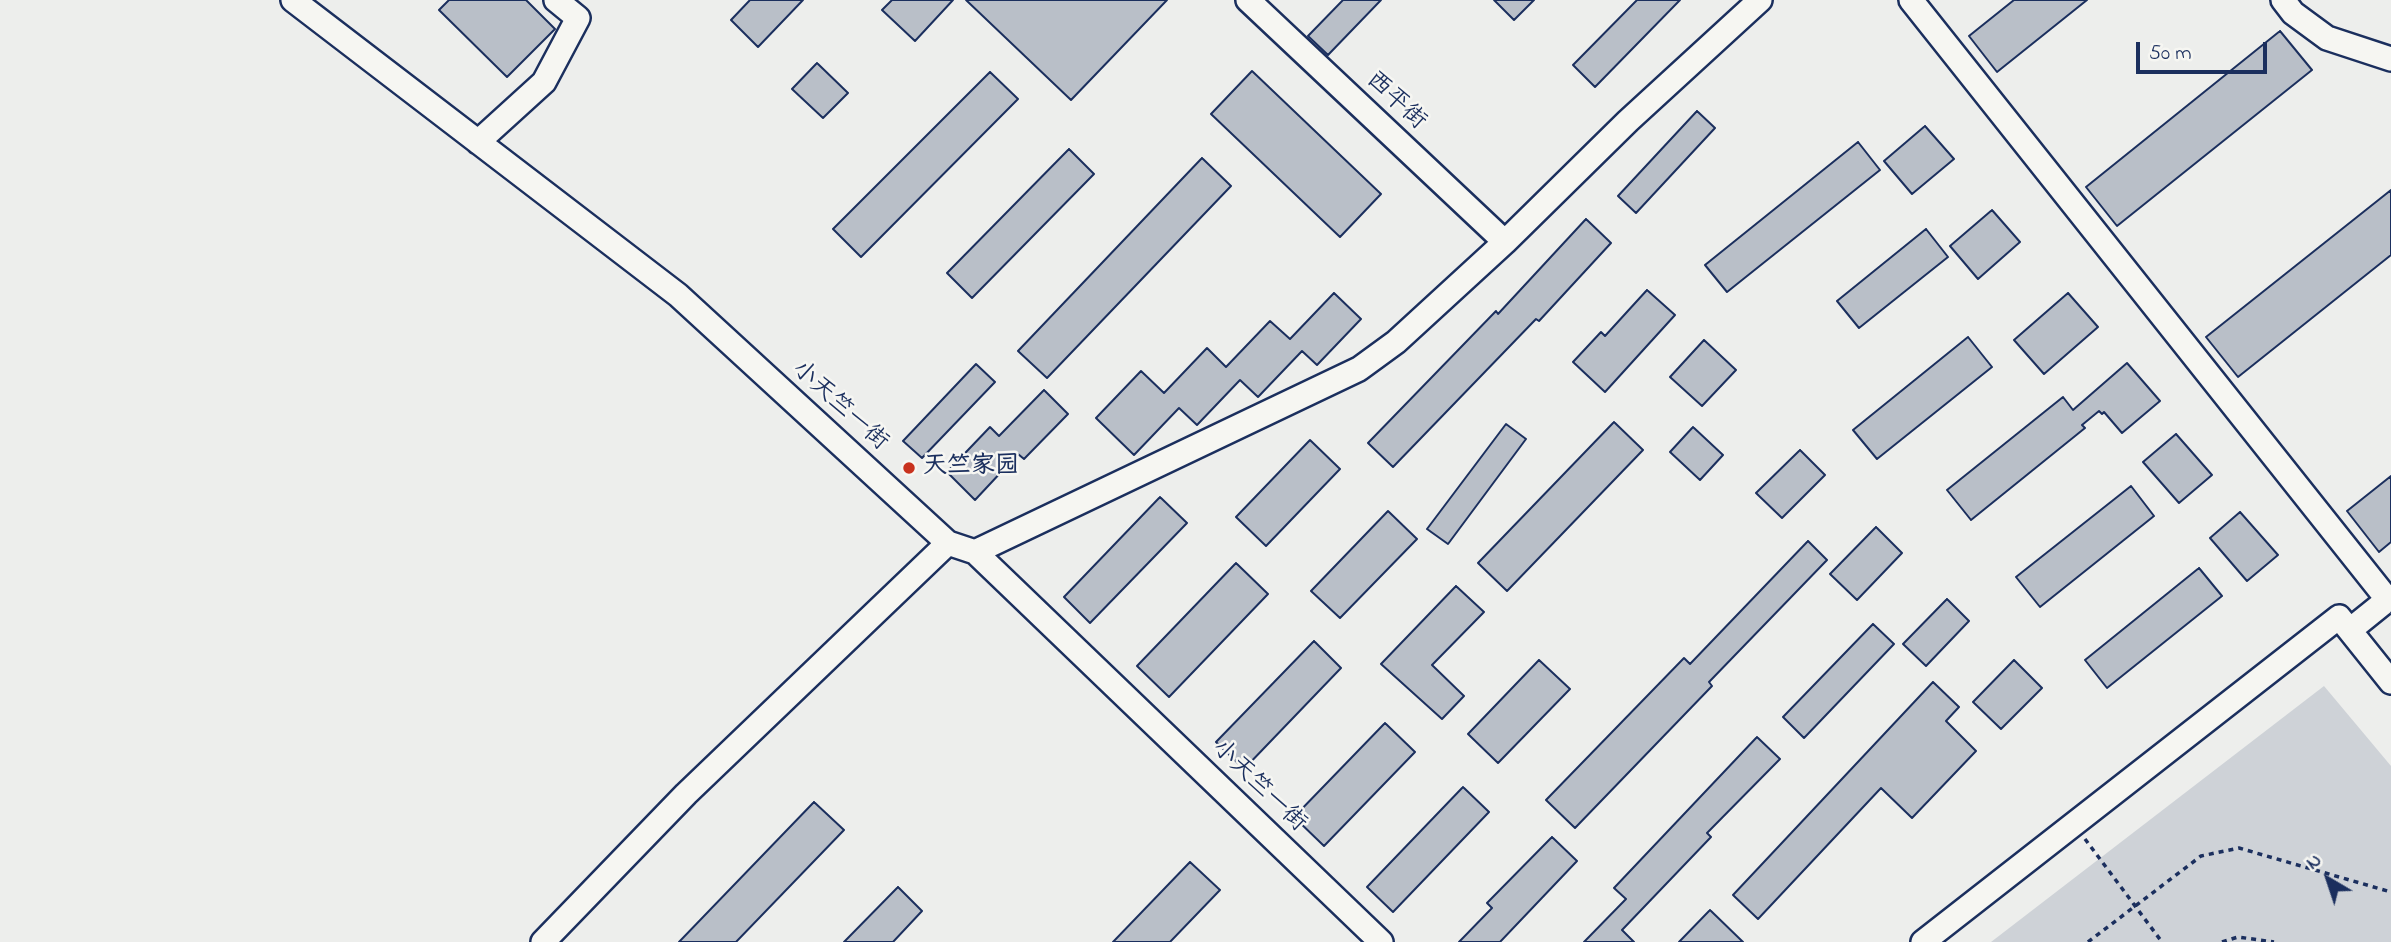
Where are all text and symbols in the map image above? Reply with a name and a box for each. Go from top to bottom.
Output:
scale bar [2139,28,2270,72]
text: 50 m [2149,39,2192,69]
street label: 西平街 [1359,67,1431,137]
street label: 小天竺一街 [785,356,893,458]
place label: 天竺家园 [923,454,1019,482]
marker: 天竺家园 [901,460,917,476]
street label: 小天竺一街 [1205,735,1311,839]
north arrow [2293,844,2363,914]
text: N [2301,848,2328,877]

